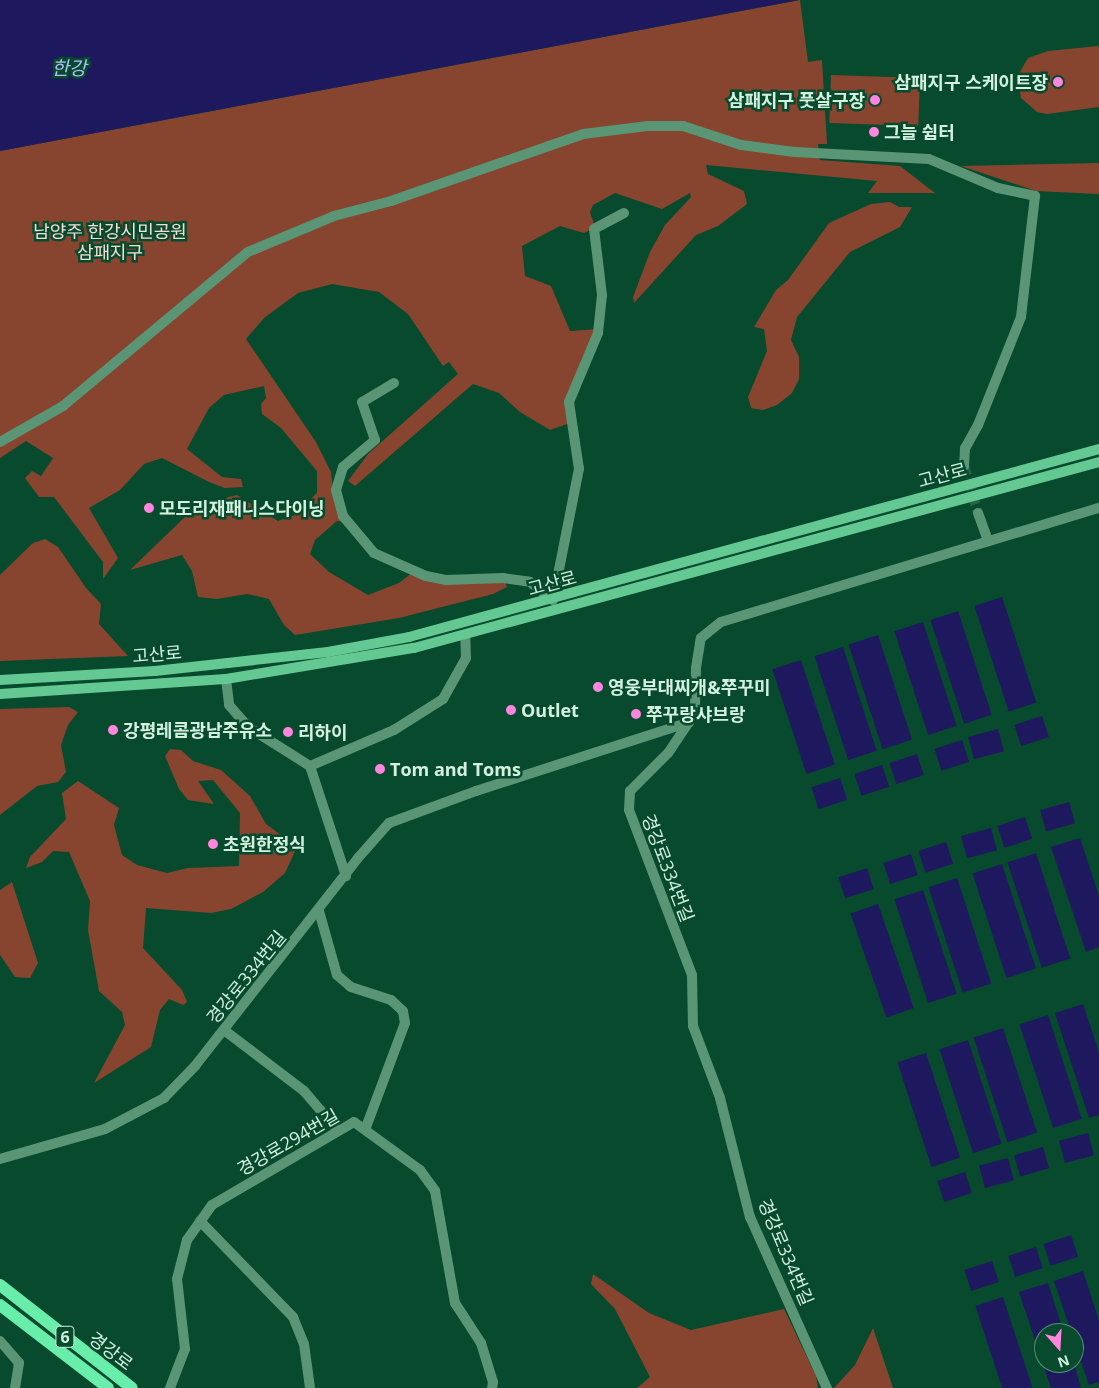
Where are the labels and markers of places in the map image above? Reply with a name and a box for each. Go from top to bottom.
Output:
place label: 삼패지구 스케이트장 [894,71,1048,93]
marker: 삼패지구 스케이트장 [1052,76,1064,88]
place label: 삼패지구 풋살구장 [728,89,865,111]
marker: 삼패지구 풋살구장 [869,94,881,106]
place label: 그늘 쉼터 [884,121,955,143]
marker: 그늘 쉼터 [868,126,880,138]
place label: 모도리재패니스다이닝 [159,497,325,519]
marker: 모도리재패니스다이닝 [143,502,155,514]
place label: 영웅부대찌개&쭈꾸미 [608,676,771,698]
marker: 영웅부대찌개&쭈꾸미 [592,681,604,693]
place label: Outlet [521,699,579,721]
place label: 쭈꾸랑샤브랑 [646,703,745,725]
marker: Outlet [505,704,517,716]
marker: 쭈꾸랑샤브랑 [630,708,642,720]
place label: 강평레콤광남주유소 [123,719,272,741]
place label: 리하이 [298,721,348,743]
marker: 강평레콤광남주유소 [107,724,119,736]
marker: 리하이 [282,726,294,738]
place label: Tom and Toms [390,758,521,780]
marker: Tom and Toms [374,763,386,775]
place label: 초원한정식 [223,833,306,855]
marker: 초원한정식 [207,838,219,850]

